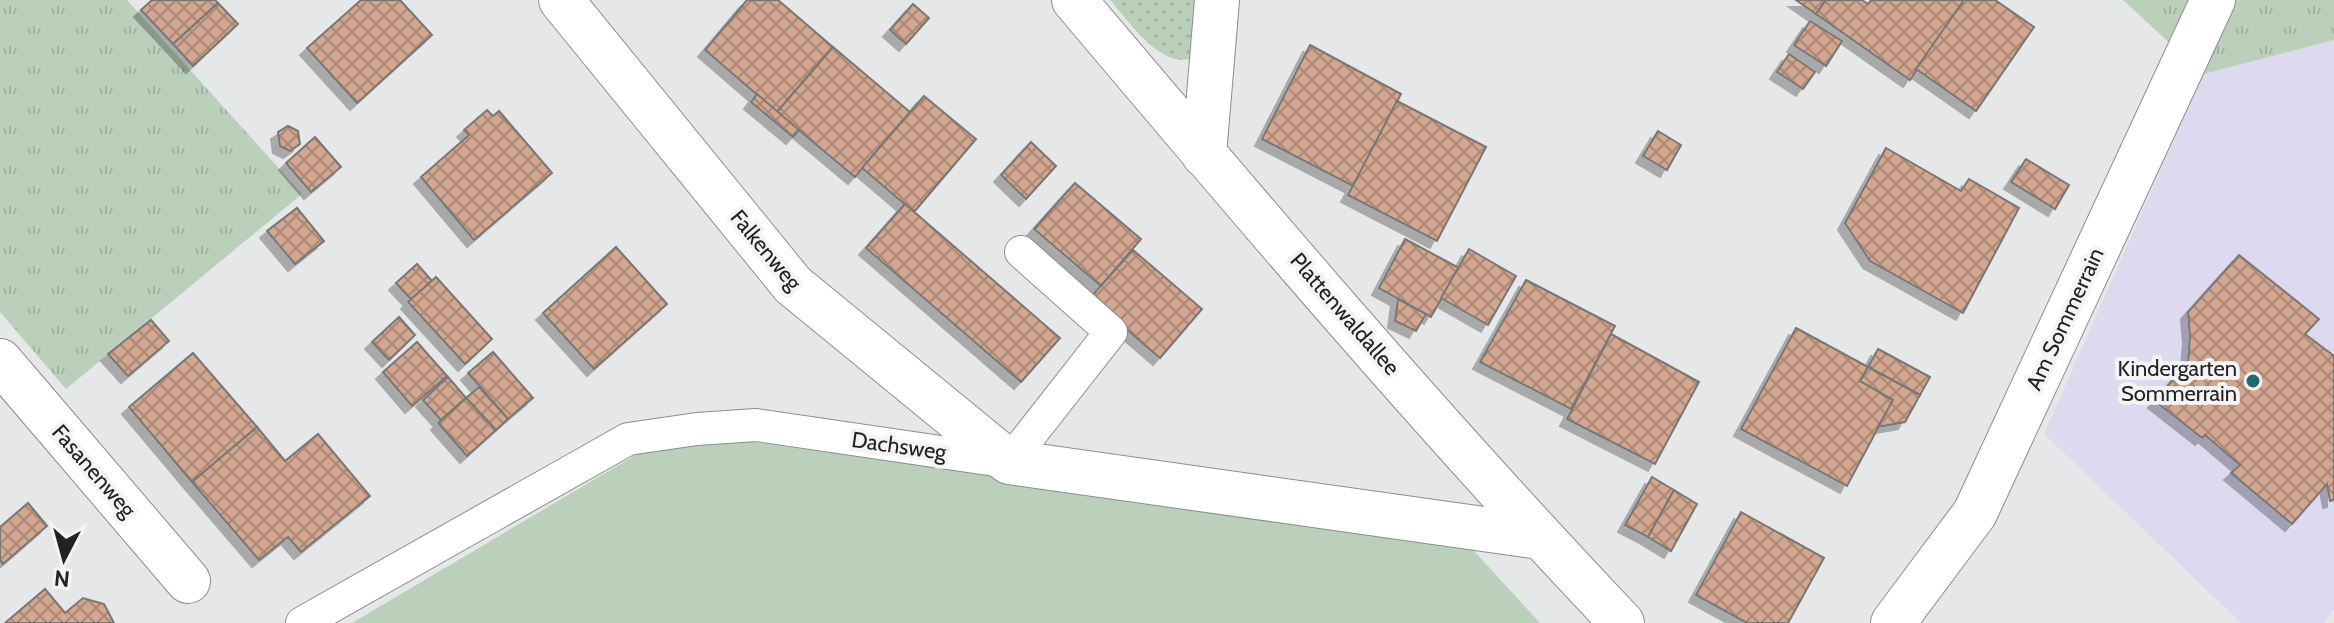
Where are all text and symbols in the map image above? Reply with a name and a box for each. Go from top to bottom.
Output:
street label: Falkenweg [725,204,808,297]
street label: Am Sommerrain [2020,244,2110,394]
street label: Plattenwaldallee [1285,247,1405,381]
place label: Kindergarten Sommerrain [2117,355,2237,407]
marker: Kindergarten Sommerrain [2244,372,2262,390]
street label: Fasanenweg [46,419,142,524]
street label: Dachsweg [850,426,949,466]
north arrow [24,519,104,599]
text: N [53,564,71,593]

